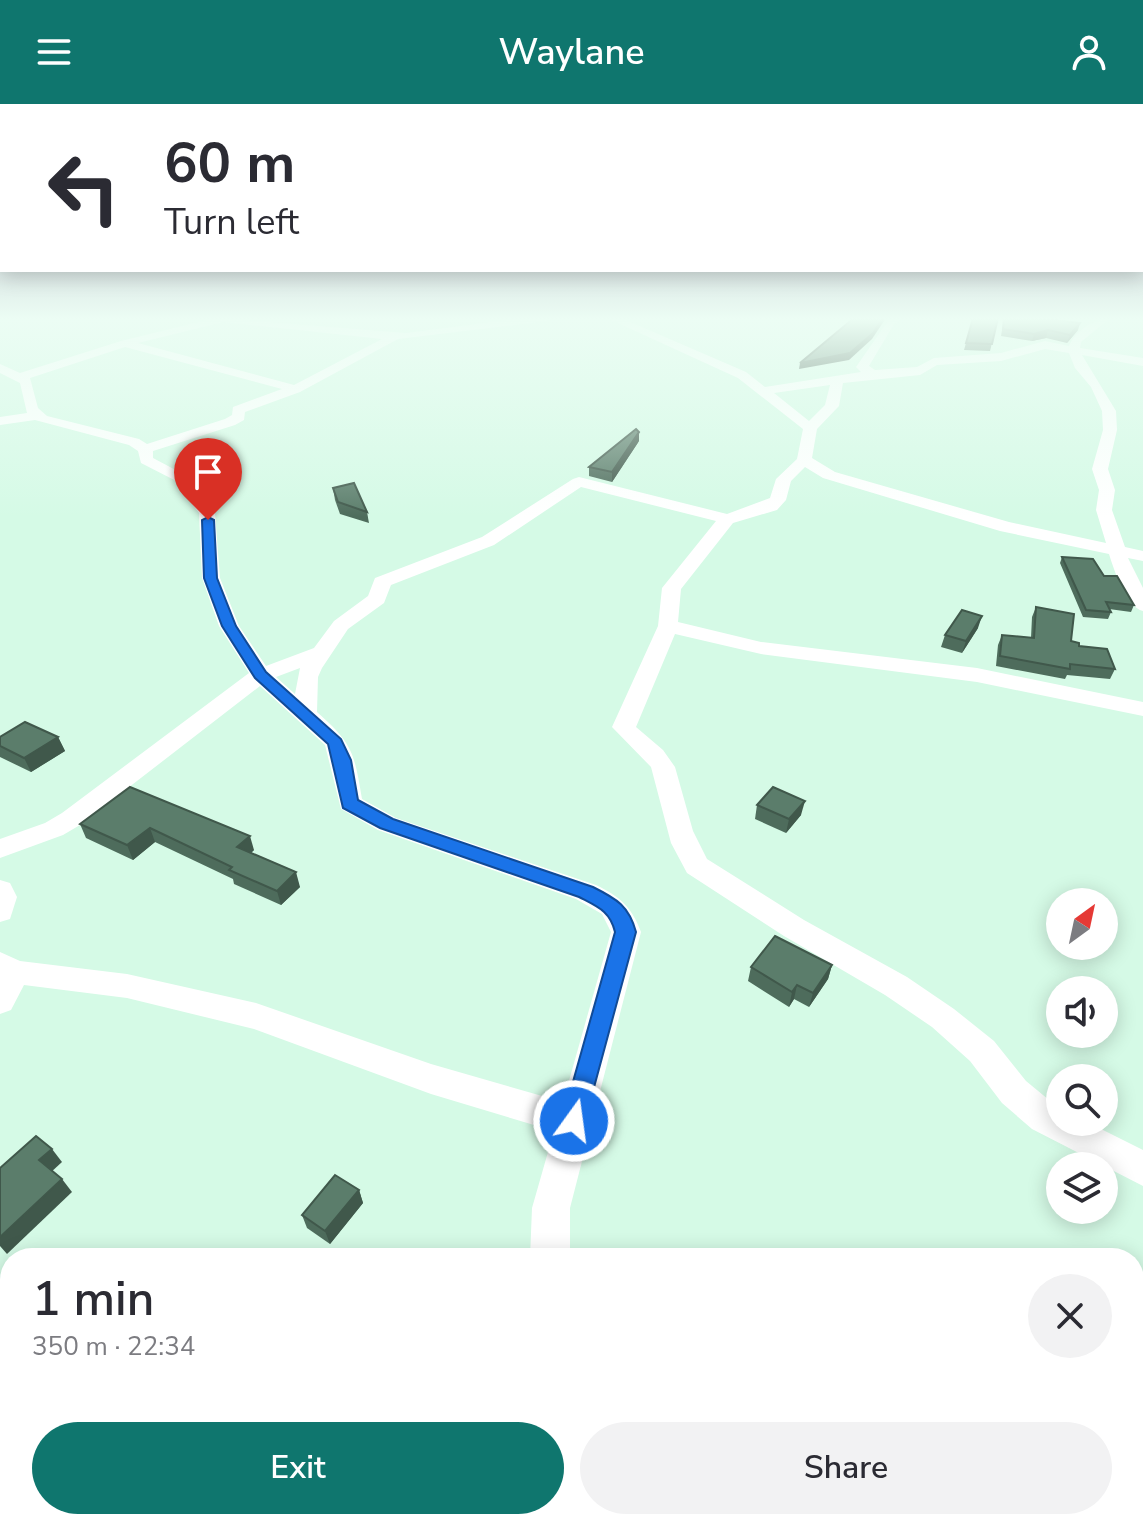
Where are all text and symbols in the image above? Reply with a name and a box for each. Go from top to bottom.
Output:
text: Waylane [498,28,645,77]
icon: menu [32,30,76,74]
icon: person [1067,30,1111,74]
text: 60 m [164,125,295,202]
icon: left [32,136,136,240]
text: Turn left [164,198,299,247]
pin [174,438,242,520]
icon: arrive [186,450,230,494]
north arrow [1046,888,1118,960]
map controls [1046,888,1118,1224]
button: sound [1046,976,1118,1048]
button: search [1046,1064,1118,1136]
position arrow [532,1079,616,1163]
button: layers [1046,1152,1118,1224]
text: 1 min [32,1266,154,1332]
button: close [1028,1274,1112,1358]
text: 350 m · 22:34 [32,1329,195,1364]
button: Exit [32,1422,564,1514]
button: Share [580,1422,1112,1514]

